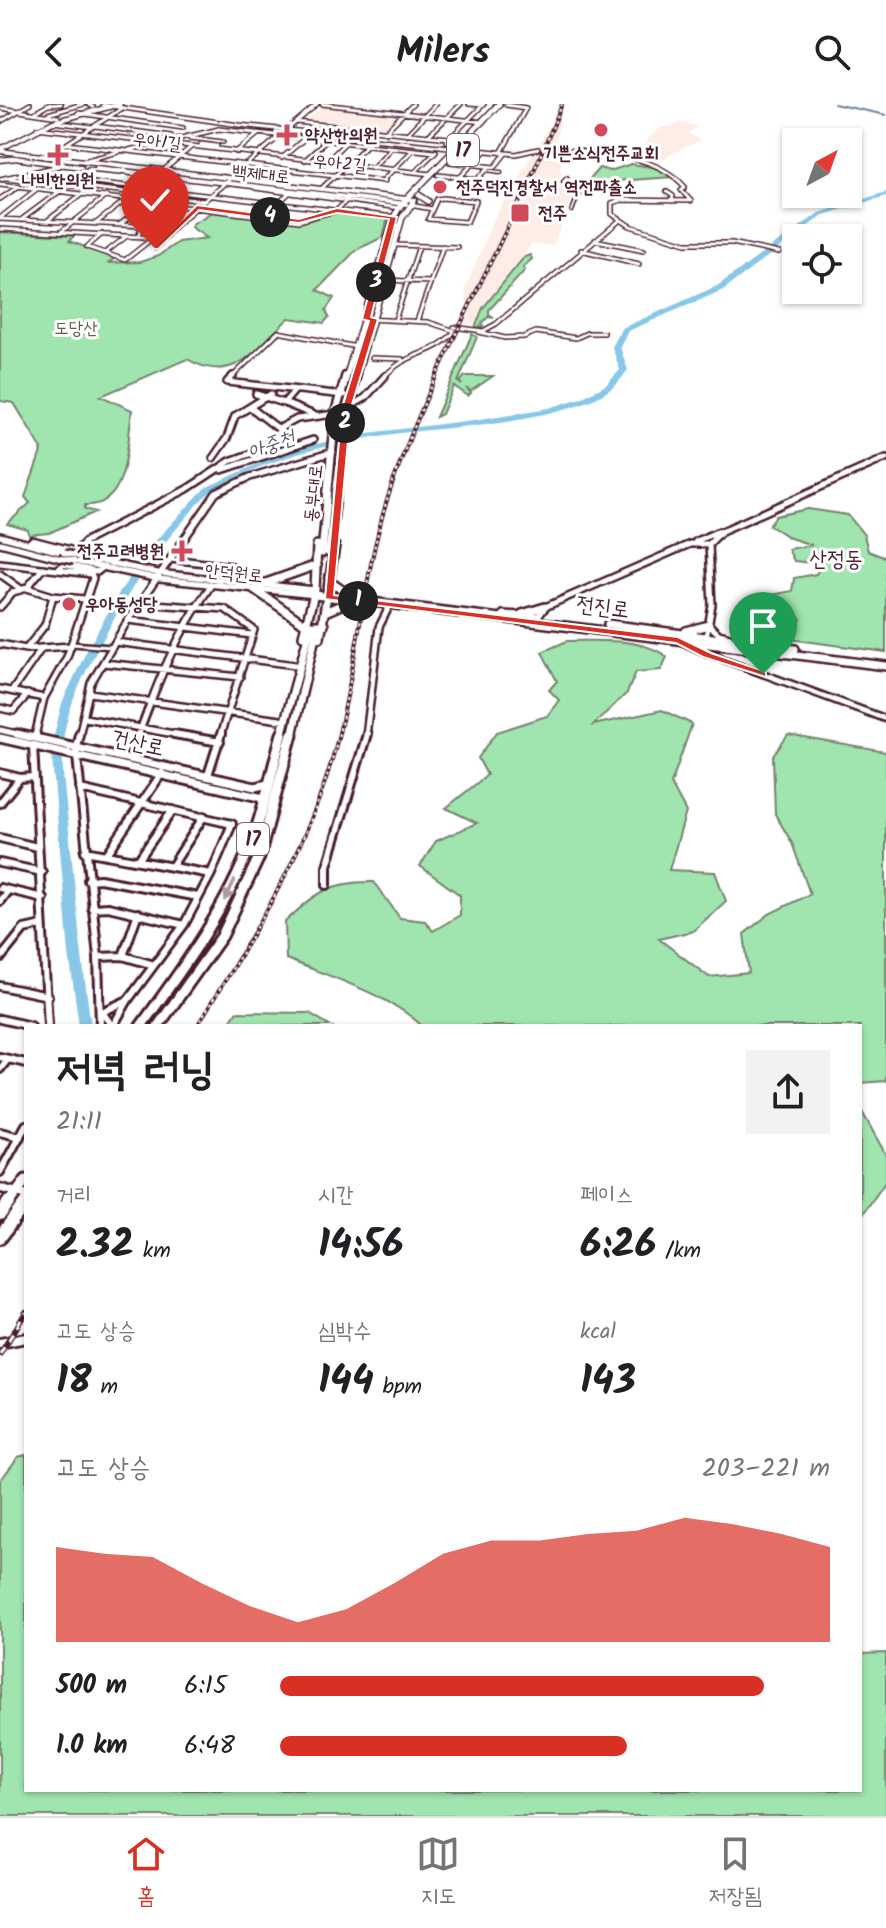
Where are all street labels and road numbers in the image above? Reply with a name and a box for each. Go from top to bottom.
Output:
street label: 우아1길 [131,125,183,160]
road number: 17 [447,134,479,166]
street label: 우아2길 [312,147,369,182]
street label: 백제대로 [231,158,291,193]
street label: 동부대로 [297,463,332,523]
street label: 안덕원로 [204,557,264,592]
street label: 전진로 [574,588,631,629]
street label: 건산로 [108,722,167,767]
road number: 17 [237,823,269,855]

